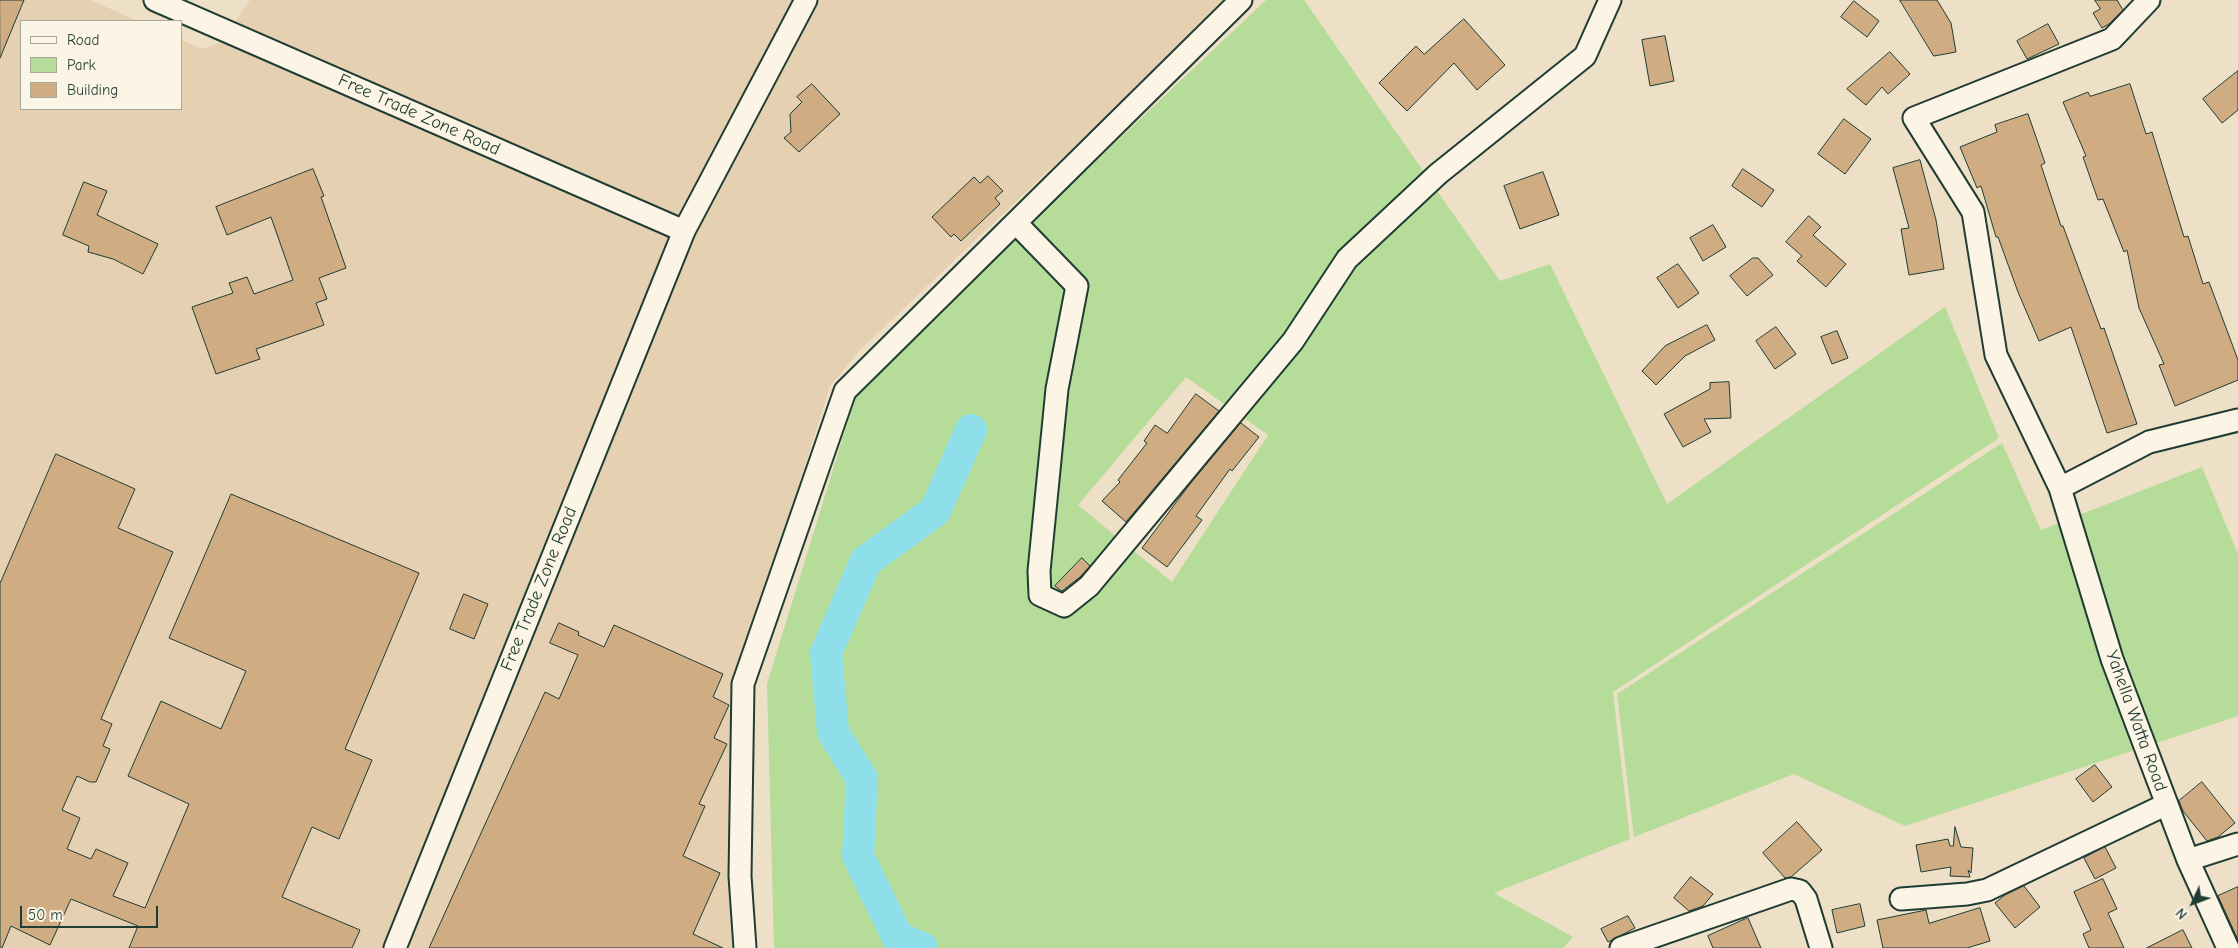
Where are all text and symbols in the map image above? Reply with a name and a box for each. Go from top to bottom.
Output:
legend [20,20,182,110]
text: Road [67,31,99,49]
text: Park [67,56,96,74]
street label: Free Trade Zone Road [335,70,503,160]
text: Building [67,81,118,99]
street label: Free Trade Zone Road [496,504,582,674]
street label: Yahella Watta Road [2100,648,2172,794]
north arrow [2168,878,2218,928]
scale bar [22,896,160,928]
text: N [2172,904,2191,923]
text: 50 m [28,906,63,924]

